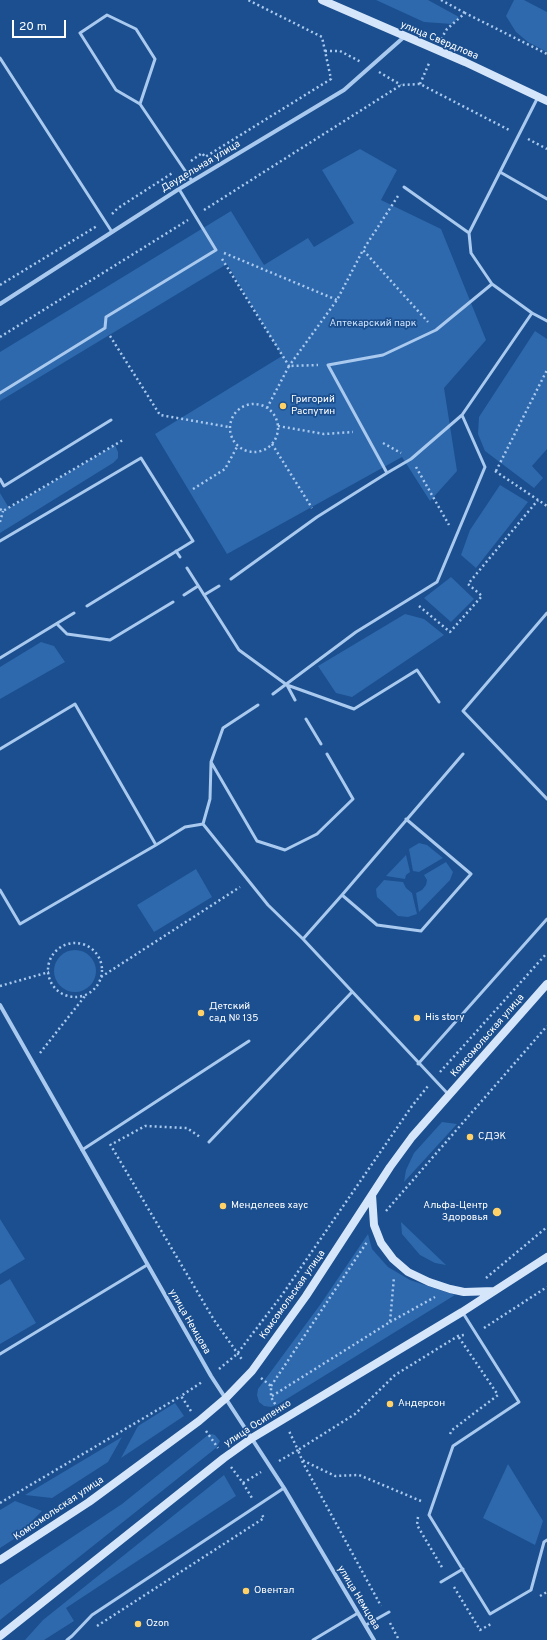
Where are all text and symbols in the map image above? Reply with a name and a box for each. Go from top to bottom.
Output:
scale bar [14,12,68,38]
text: 20 m [19,19,47,35]
street label: улица Свердлова [398,19,480,63]
street label: Даудельная улица [159,139,243,195]
park label: Аптекарский парк [330,318,416,330]
place label: Григорий Распутин [291,394,335,418]
marker: Григорий Распутин [278,401,288,411]
street label: Комсомольская улица [449,992,527,1080]
place label: Детский сад № 135 [209,1001,258,1024]
marker: Детский сад № 135 [196,1008,206,1018]
place label: His story [425,1012,465,1024]
marker: His story [412,1013,422,1023]
place label: СДЭК [478,1131,506,1143]
marker: СДЭК [465,1132,475,1142]
place label: Менделеев хаус [231,1200,308,1212]
place label: Альфа-Центр Здоровья [423,1200,488,1224]
marker: Менделеев хаус [218,1201,228,1211]
marker: Альфа-Центр Здоровья [491,1206,503,1218]
street label: Комсомольская улица [258,1248,328,1342]
street label: улица Немцова [166,1287,212,1357]
street label: улица Осипенко [222,1398,294,1450]
place label: Андерсон [398,1398,445,1410]
marker: Андерсон [385,1399,395,1409]
street label: Комсомольская улица [12,1474,106,1544]
street label: улица Немцова [334,1564,382,1632]
place label: Овентал [254,1585,294,1597]
marker: Овентал [241,1586,251,1596]
place label: Ozon [146,1618,169,1630]
marker: Ozon [133,1619,143,1629]

